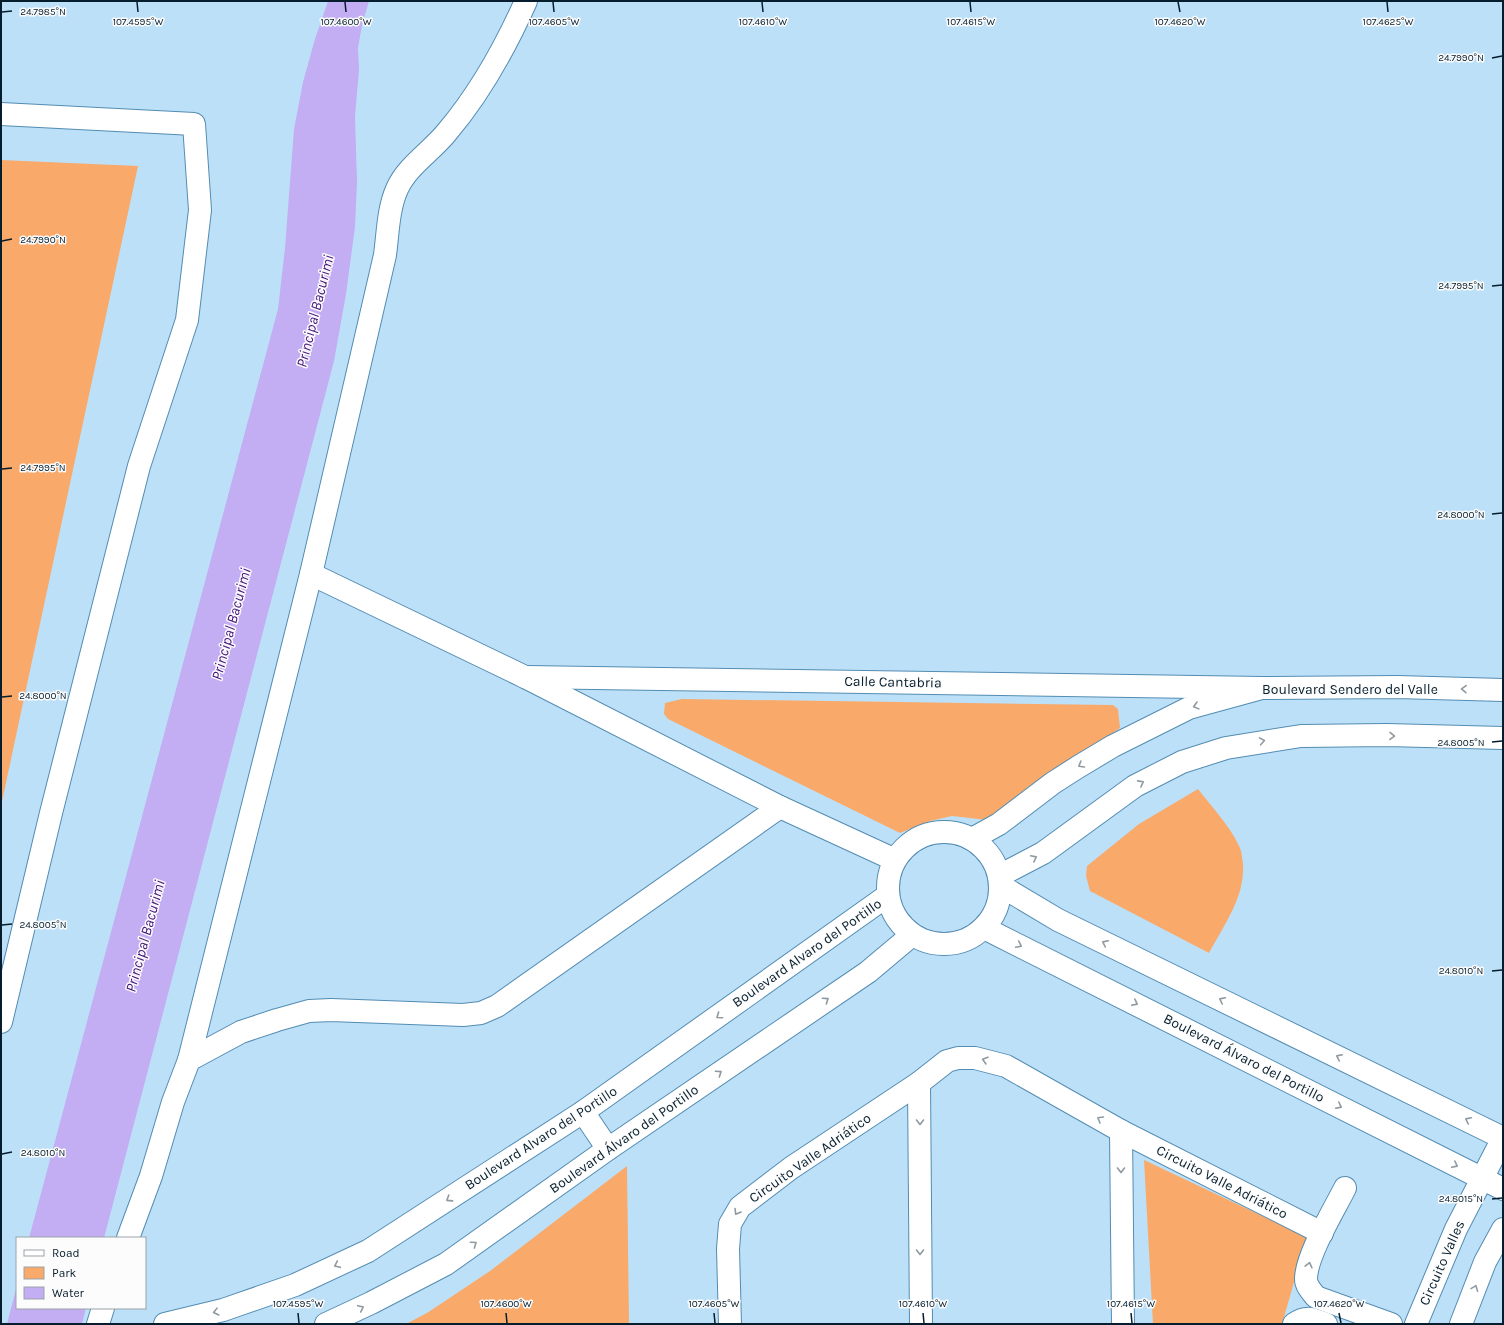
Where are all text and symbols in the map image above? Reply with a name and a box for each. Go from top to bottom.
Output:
text: 24.7985°N [20,6,66,18]
text: 107.4595°W [113,16,163,28]
text: 107.4600°W [320,16,372,28]
text: 107.4605°W [529,16,580,28]
text: 107.4610°W [739,16,787,28]
text: 107.4615°W [947,16,995,28]
text: 107.4620°W [1154,16,1206,28]
text: 107.4625°W [1363,16,1413,28]
text: 24.7990°N [1438,52,1484,64]
text: 24.7990°N [20,234,66,246]
water label: Principal Bacurimi [292,253,338,369]
text: 24.7995°N [1438,280,1484,292]
text: 24.7995°N [20,462,66,474]
text: 24.8000°N [1437,509,1485,521]
water label: Principal Bacurimi [207,566,255,682]
street label: Calle Cantabria [844,673,942,691]
street label: Boulevard Sendero del Valle [1262,681,1438,698]
one-way arrow [1461,685,1467,693]
text: 24.8000°N [19,690,67,702]
one-way arrow [1193,701,1200,709]
one-way arrow [1389,731,1395,740]
text: 24.8005°N [1437,737,1485,749]
one-way arrow [1259,738,1266,746]
one-way arrow [1078,761,1085,768]
one-way arrow [1136,781,1144,788]
one-way arrow [1030,855,1037,862]
water label: Principal Bacurimi [121,878,169,994]
street label: Boulevard Alvaro del Portillo [729,895,885,1011]
text: 24.8005°N [19,919,67,931]
one-way arrow [1015,940,1022,948]
one-way arrow [1102,940,1109,948]
text: 24.8010°N [1439,965,1483,977]
one-way arrow [822,997,829,1005]
one-way arrow [1219,997,1226,1005]
one-way arrow [1131,999,1139,1006]
street label: Boulevard Álvaro del Portillo [1161,1009,1328,1106]
one-way arrow [716,1011,723,1018]
one-way arrow [1335,1054,1343,1062]
one-way arrow [982,1057,988,1065]
one-way arrow [714,1071,721,1078]
street label: Boulevard Álvaro del Portillo [546,1080,702,1197]
street label: Boulevard Alvaro del Portillo [462,1082,620,1194]
one-way arrow [1335,1101,1342,1109]
street label: Circuito Valle Adriático [746,1109,874,1207]
one-way arrow [1097,1117,1104,1124]
one-way arrow [1465,1117,1472,1125]
one-way arrow [915,1119,924,1125]
street label: Circuito Valle Adriático [1154,1142,1290,1222]
text: 24.8010°N [21,1147,65,1159]
one-way arrow [1451,1160,1458,1167]
one-way arrow [1117,1167,1126,1173]
text: 24.8015°N [1439,1193,1483,1205]
one-way arrow [446,1194,453,1202]
one-way arrow [735,1208,742,1215]
street label: Circuito Valles [1416,1218,1468,1308]
legend [16,1237,146,1309]
one-way arrow [470,1242,477,1249]
text: Road [52,1246,80,1260]
one-way arrow [916,1249,924,1255]
one-way arrow [334,1260,342,1268]
one-way arrow [1305,1262,1313,1269]
text: Park [52,1266,77,1280]
one-way arrow [1471,1284,1479,1291]
text: Water [52,1286,85,1300]
text: 107.4595°W [273,1298,323,1310]
text: 107.4600°W [480,1298,532,1310]
text: 107.4605°W [689,1298,740,1310]
text: 107.4610°W [899,1298,947,1310]
text: 107.4615°W [1107,1298,1155,1310]
text: 107.4620°W [1313,1298,1365,1310]
one-way arrow [357,1305,365,1313]
one-way arrow [213,1307,219,1315]

